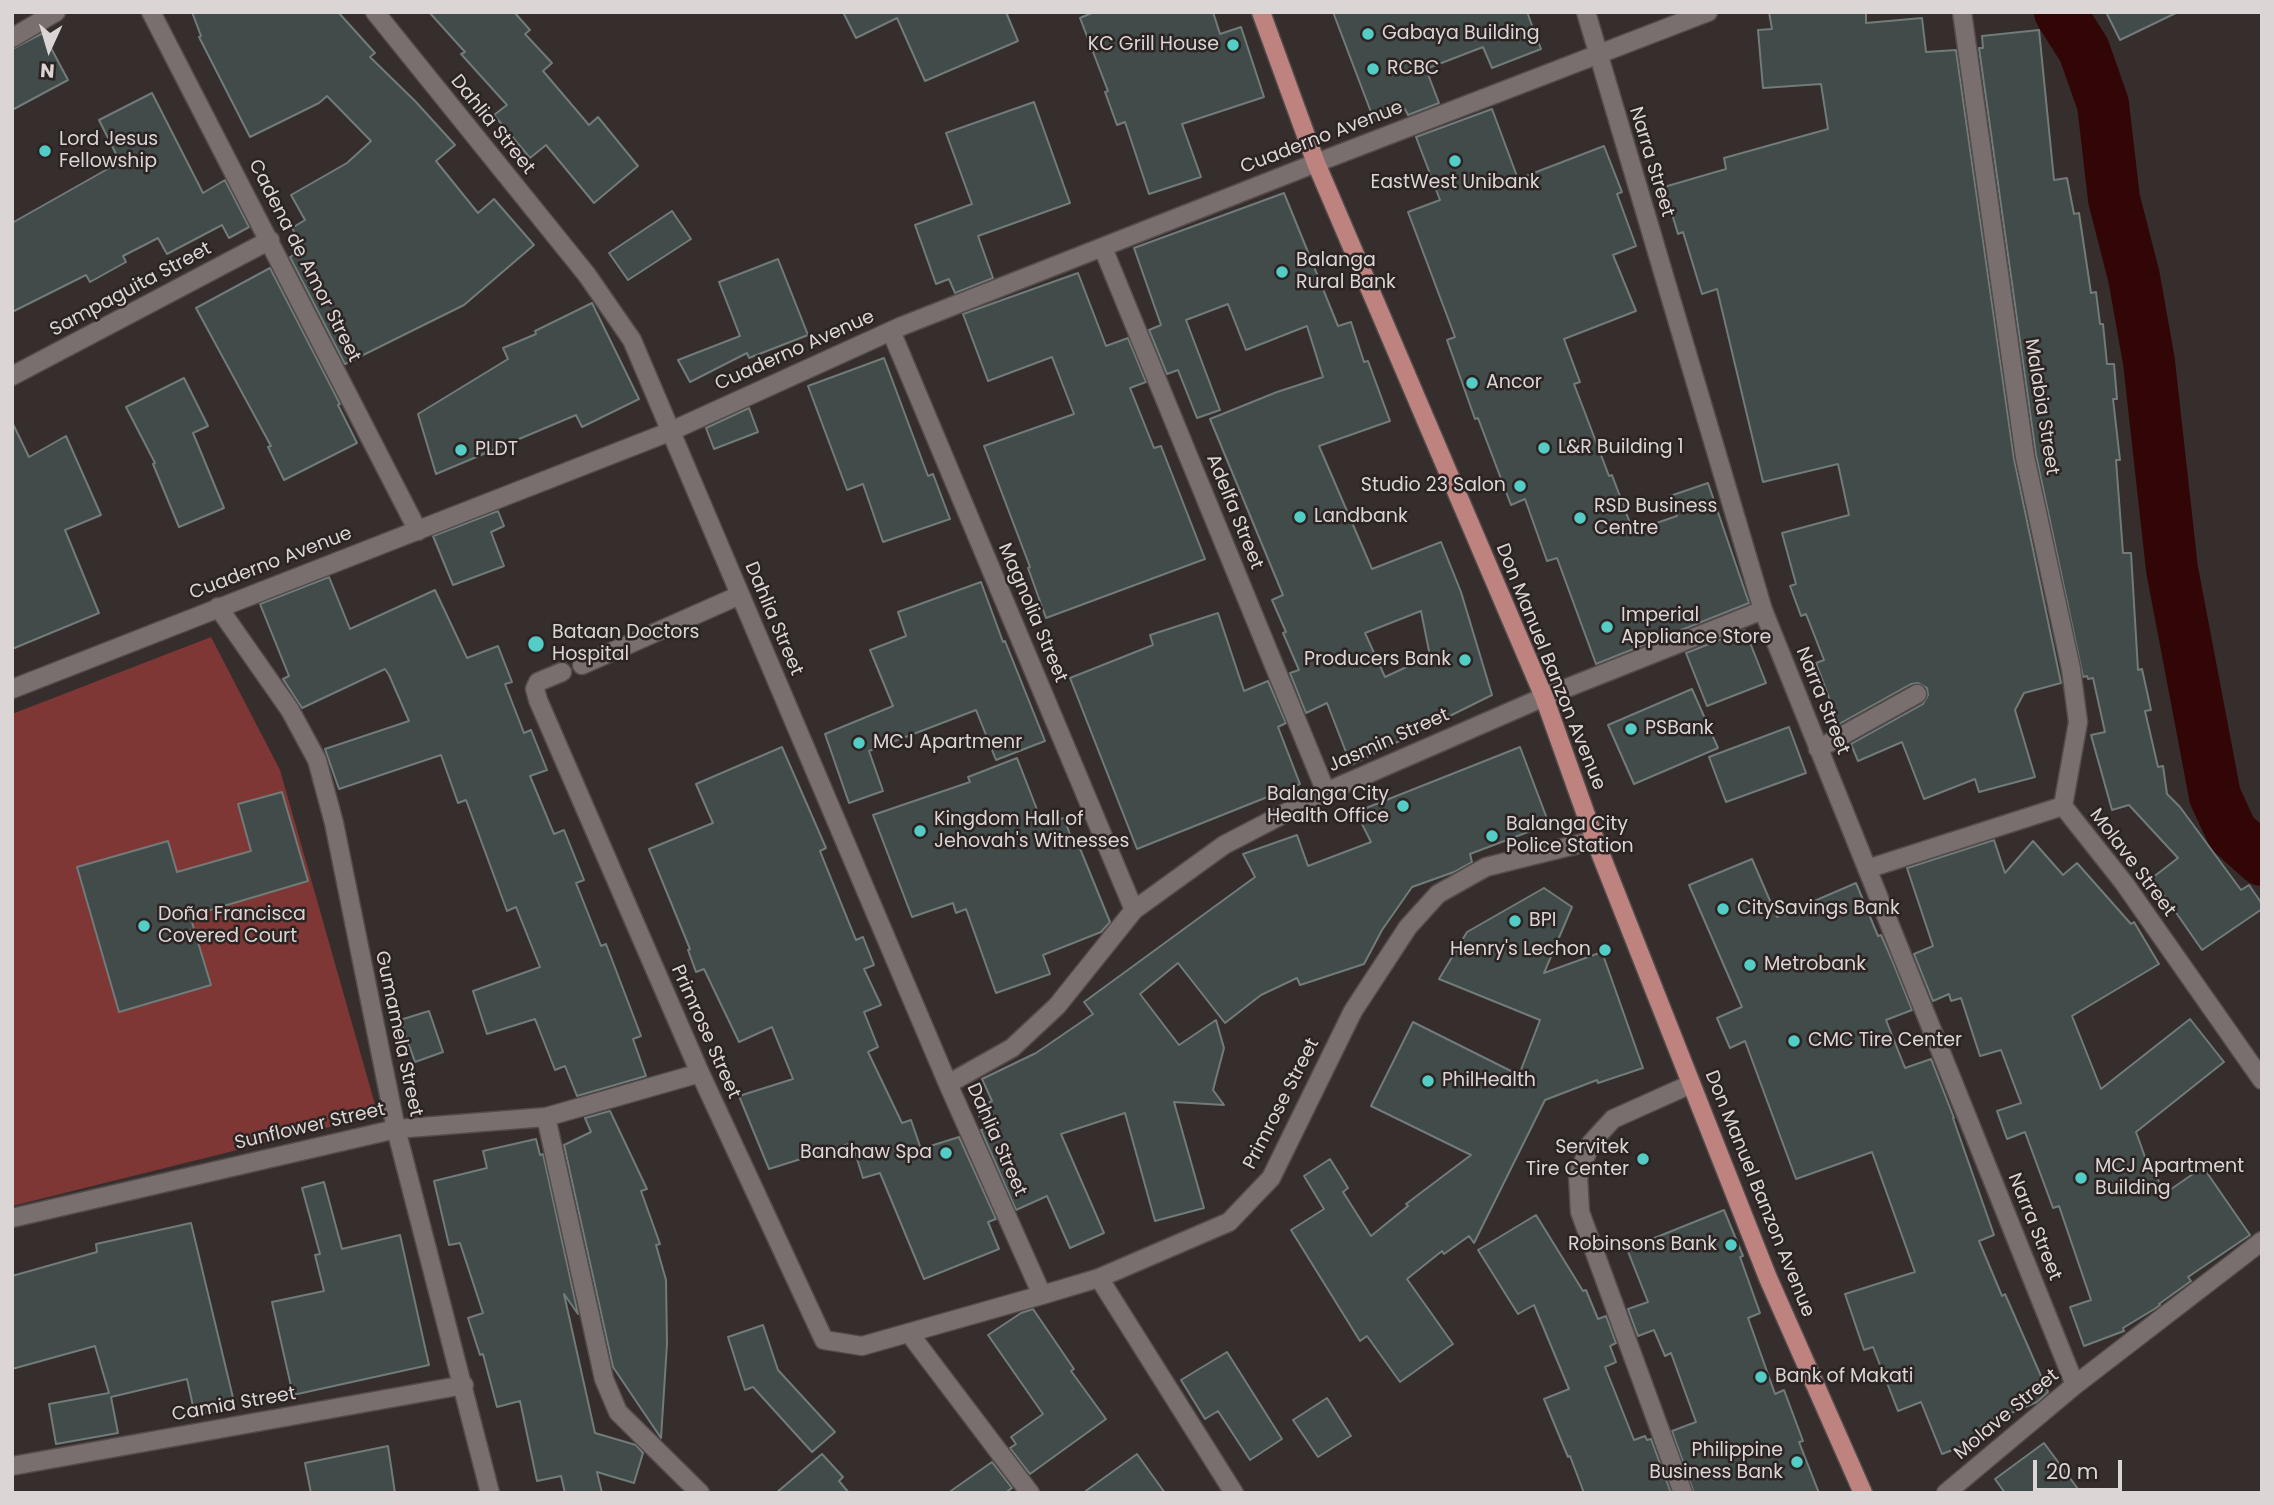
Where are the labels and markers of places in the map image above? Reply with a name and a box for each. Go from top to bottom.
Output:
place label: Gabaya Building [1382,23,1540,45]
marker: Gabaya Building [1360,26,1376,42]
place label: KC Grill House [1088,34,1219,56]
marker: KC Grill House [1225,37,1241,53]
place label: RCBC [1387,58,1440,80]
marker: RCBC [1365,61,1381,77]
place label: Lord Jesus Fellowship [59,129,158,173]
marker: Lord Jesus Fellowship [37,143,53,159]
marker: EastWest Unibank [1447,153,1463,169]
place label: EastWest Unibank [1371,172,1539,194]
place label: Balanga Rural Bank [1296,250,1396,294]
marker: Balanga Rural Bank [1274,264,1290,280]
place label: Ancor [1486,372,1542,394]
marker: Ancor [1464,375,1480,391]
place label: L&R Building 1 [1558,437,1684,459]
place label: PLDT [475,439,518,461]
marker: L&R Building 1 [1536,440,1552,456]
marker: PLDT [453,442,469,458]
place label: Studio 23 Salon [1361,475,1506,497]
marker: Studio 23 Salon [1512,478,1528,494]
place label: RSD Business Centre [1594,496,1717,540]
place label: Landbank [1314,506,1408,528]
marker: Landbank [1292,509,1308,525]
marker: RSD Business Centre [1572,510,1588,526]
place label: Imperial Appliance Store [1621,605,1771,649]
marker: Imperial Appliance Store [1599,619,1615,635]
place label: Bataan Doctors Hospital [552,622,700,666]
marker: Bataan Doctors Hospital [526,634,546,654]
place label: Producers Bank [1304,649,1451,671]
marker: Producers Bank [1457,652,1473,668]
place label: PSBank [1645,718,1714,740]
marker: PSBank [1623,721,1639,737]
place label: MCJ Apartmenr [873,732,1022,754]
marker: MCJ Apartmenr [851,735,867,751]
place label: Balanga City Health Office [1267,784,1389,828]
marker: Balanga City Health Office [1395,798,1411,814]
place label: Kingdom Hall of Jehovah's Witnesses [934,809,1129,853]
place label: Balanga City Police Station [1506,814,1634,858]
marker: Kingdom Hall of Jehovah's Witnesses [912,823,928,839]
marker: Balanga City Police Station [1484,828,1500,844]
place label: CitySavings Bank [1737,898,1900,920]
marker: CitySavings Bank [1715,901,1731,917]
place label: Doña Francisca Covered Court [158,904,306,948]
place label: BPI [1529,910,1556,932]
marker: BPI [1507,913,1523,929]
marker: Doña Francisca Covered Court [136,918,152,934]
place label: Henry's Lechon [1450,939,1591,961]
marker: Henry's Lechon [1597,942,1613,958]
place label: Metrobank [1764,954,1866,976]
marker: Metrobank [1742,957,1758,973]
place label: CMC Tire Center [1808,1030,1962,1052]
marker: CMC Tire Center [1786,1033,1802,1049]
place label: PhilHealth [1442,1070,1536,1092]
marker: PhilHealth [1420,1073,1436,1089]
place label: Servitek Tire Center [1526,1137,1629,1181]
place label: Banahaw Spa [800,1142,932,1164]
marker: Banahaw Spa [938,1145,954,1161]
marker: Servitek Tire Center [1635,1151,1651,1167]
place label: MCJ Apartment Building [2095,1156,2244,1200]
marker: MCJ Apartment Building [2073,1170,2089,1186]
place label: Robinsons Bank [1568,1234,1717,1256]
marker: Robinsons Bank [1723,1237,1739,1253]
place label: Bank of Makati [1775,1366,1913,1388]
marker: Bank of Makati [1753,1369,1769,1385]
place label: Philippine Business Bank [1649,1440,1783,1484]
marker: Philippine Business Bank [1789,1454,1805,1470]

